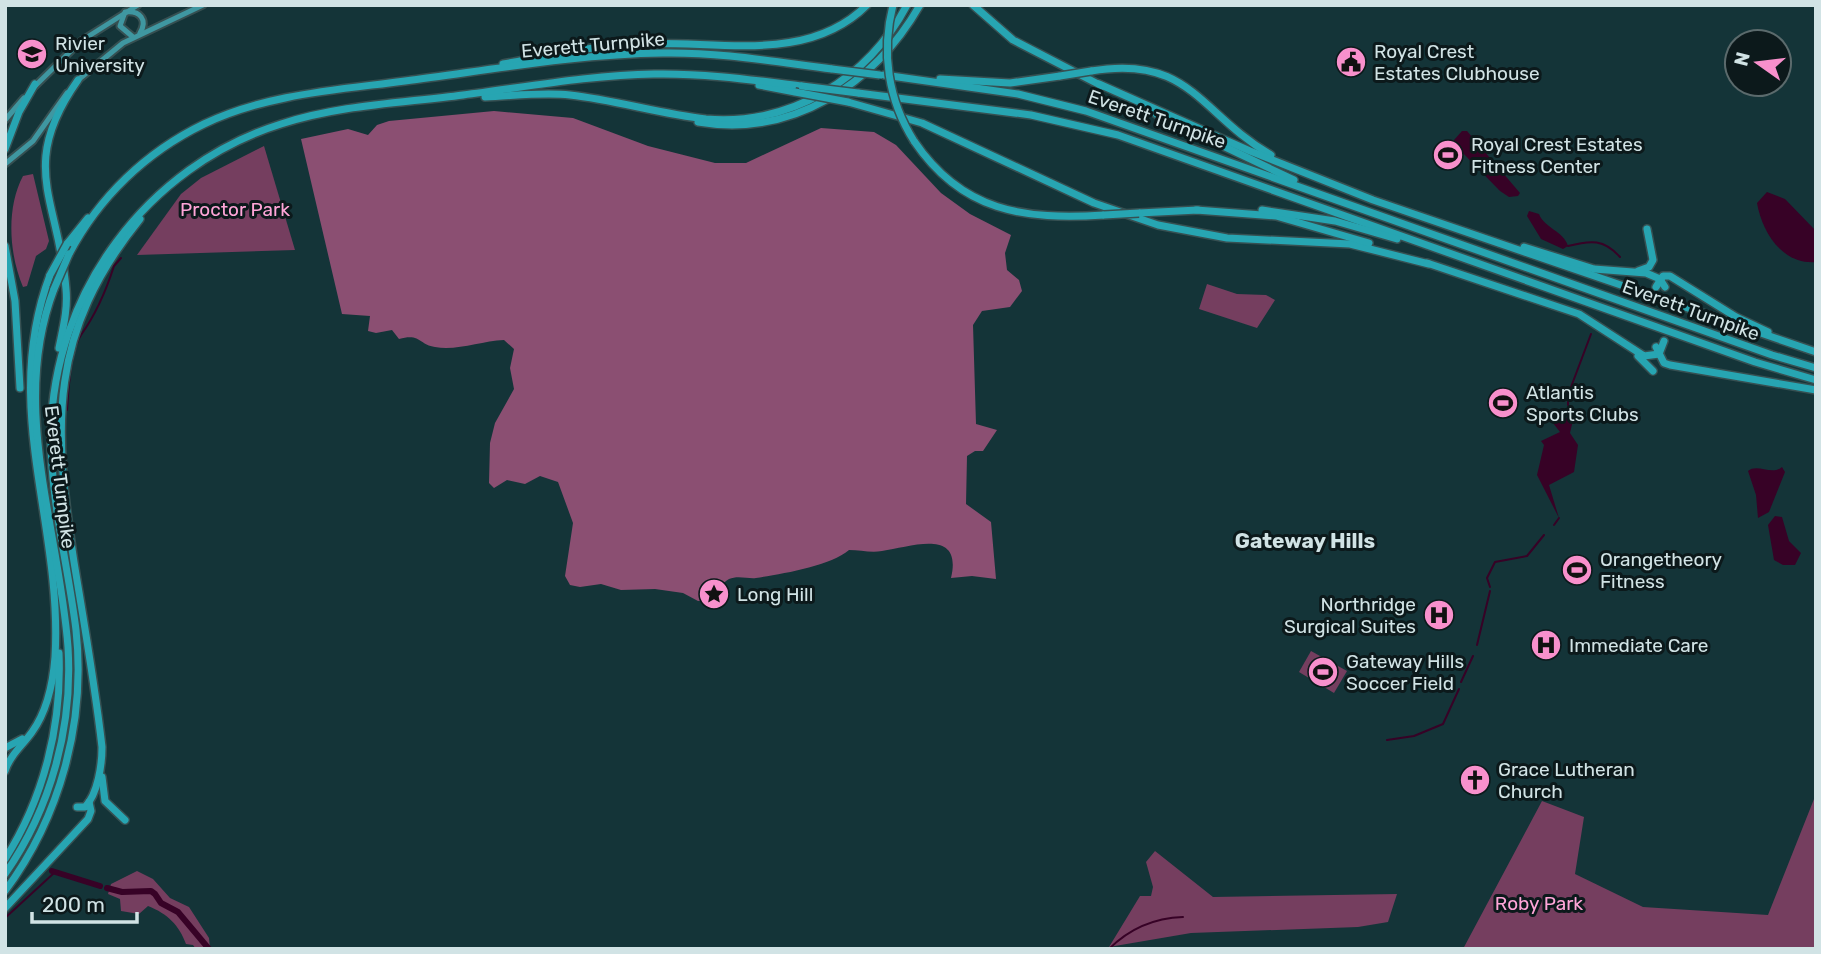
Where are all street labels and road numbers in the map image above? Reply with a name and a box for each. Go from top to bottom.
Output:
street label: Everett Turnpike [520,27,666,63]
street label: Everett Turnpike [1085,85,1229,153]
street label: Everett Turnpike [1619,275,1763,345]
street label: Everett Turnpike [40,404,80,550]

